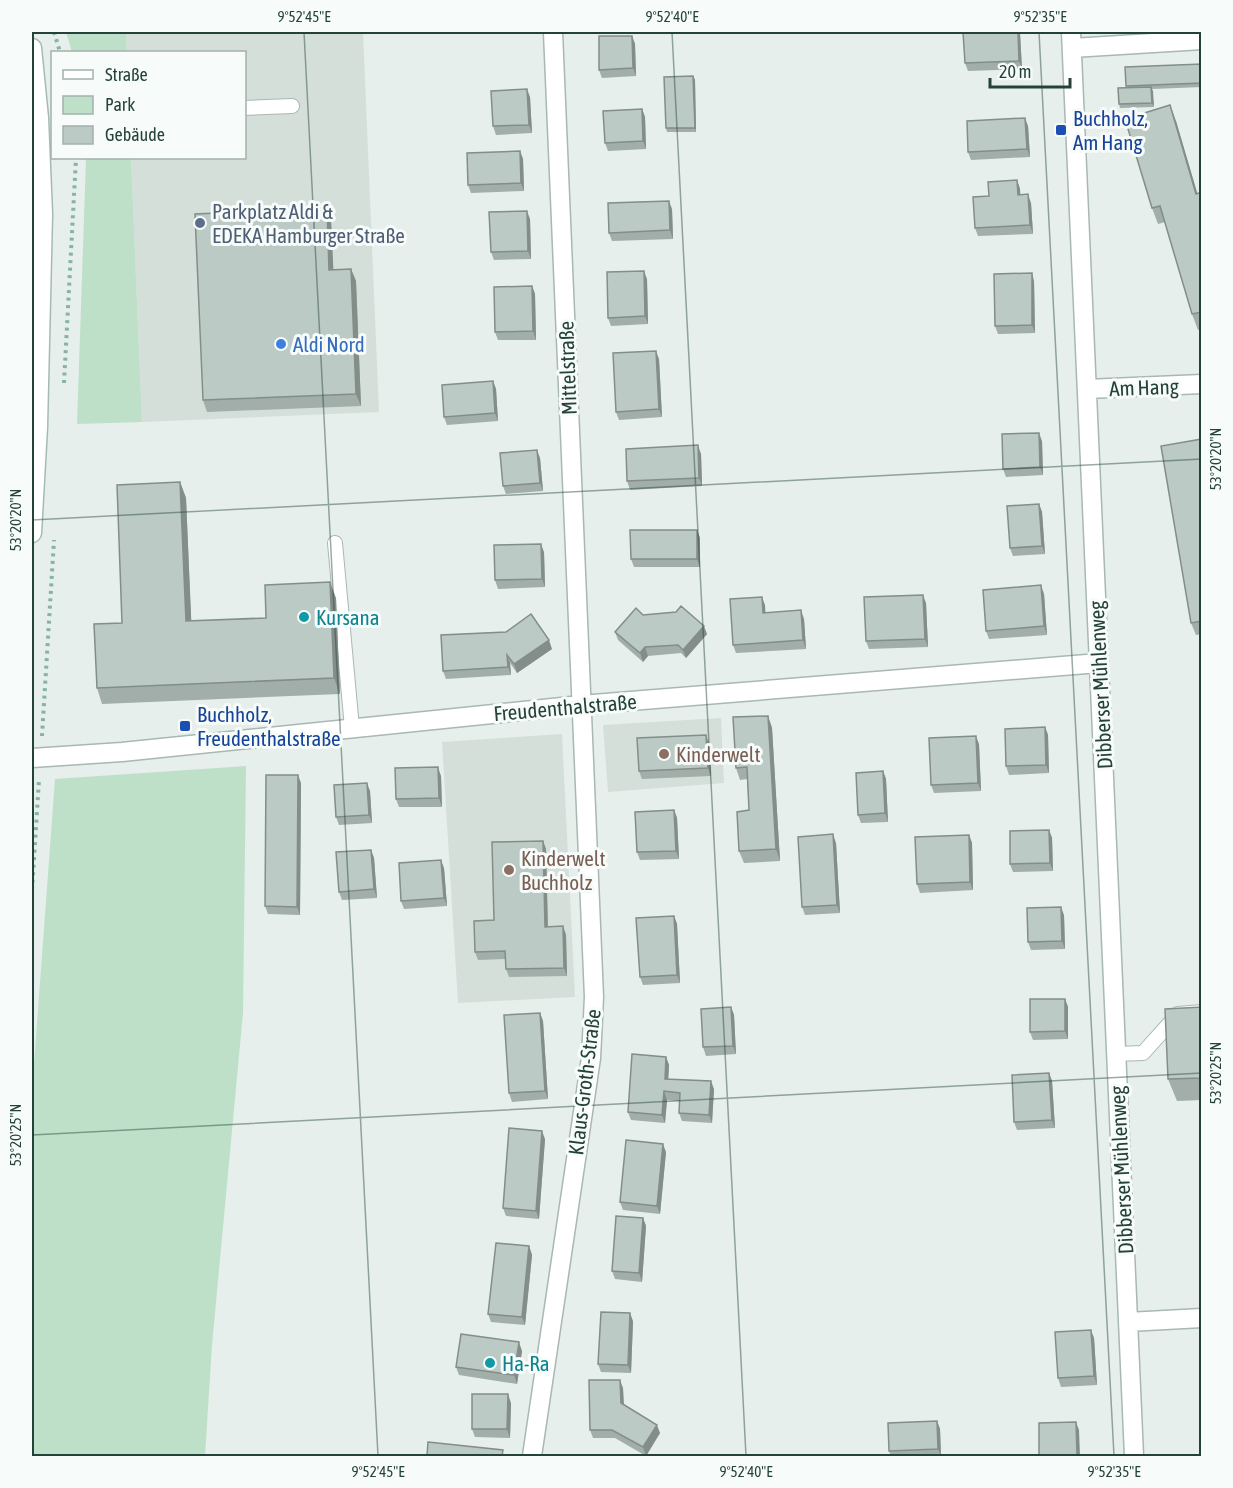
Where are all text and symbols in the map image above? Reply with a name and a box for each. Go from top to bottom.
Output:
text: 9°52'45"E [277,8,331,25]
text: 9°52'40"E [645,8,699,25]
text: 9°52'35"E [1013,8,1067,25]
legend [51,51,246,159]
scale bar [990,51,1070,89]
text: 20 m [999,61,1031,82]
text: Straße [105,64,148,85]
text: Park [105,94,135,115]
place label: Buchholz, Am Hang [1073,106,1148,154]
marker: Buchholz, Am Hang [1054,123,1068,137]
text: Gebäude [105,124,165,145]
place label: Parkplatz Aldi & EDEKA Hamburger Straße [212,199,405,247]
marker: Parkplatz Aldi & EDEKA Hamburger Straße [193,216,207,230]
street label: Mittelstraße [553,320,581,416]
place label: Aldi Nord [293,332,365,356]
marker: Aldi Nord [274,337,288,351]
street label: Am Hang [1109,374,1179,400]
text: 53°20'20"N [1207,428,1224,490]
text: 53°20'20"N [7,489,24,551]
street label: Dibberser Mühlenweg [1084,600,1116,770]
place label: Kursana [316,605,380,629]
marker: Kursana [297,610,311,624]
street label: Freudenthalstraße [492,689,638,725]
place label: Buchholz, Freudenthalstraße [197,702,341,750]
marker: Buchholz, Freudenthalstraße [178,719,192,733]
place label: Kinderwelt [676,742,760,766]
marker: Kinderwelt [657,747,671,761]
place label: Kinderwelt Buchholz [521,846,605,894]
marker: Kinderwelt Buchholz [502,863,516,877]
street label: Klaus-Groth-Straße [563,1008,605,1156]
text: 53°20'25"N [1207,1042,1224,1104]
street label: Dibberser Mühlenweg [1105,1085,1137,1255]
text: 53°20'25"N [7,1104,24,1166]
place label: Ha-Ra [502,1351,549,1375]
marker: Ha-Ra [483,1356,497,1370]
text: 9°52'45"E [351,1463,405,1480]
text: 9°52'40"E [719,1463,773,1480]
text: 9°52'35"E [1087,1463,1141,1480]

